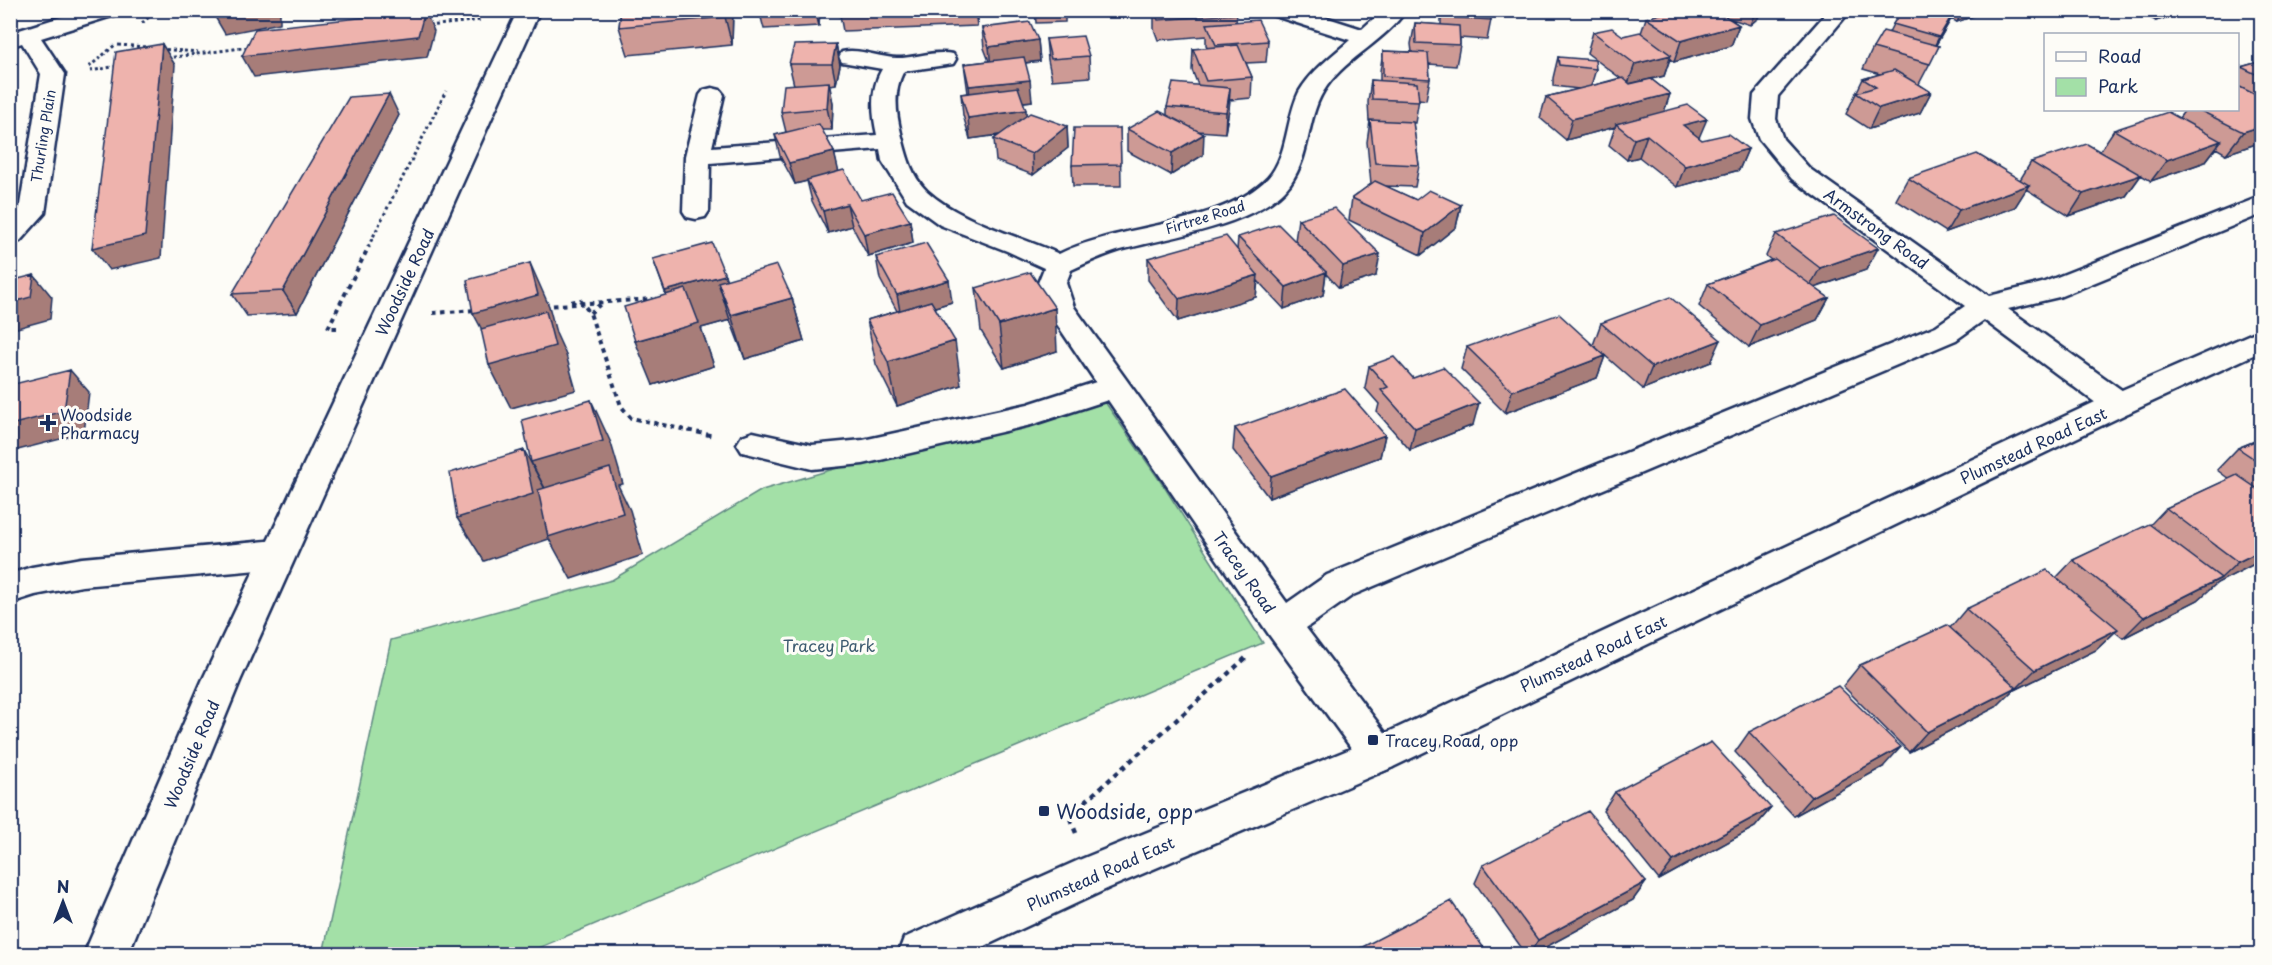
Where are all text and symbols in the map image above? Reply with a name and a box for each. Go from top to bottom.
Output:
legend [2044,33,2239,111]
text: Road [2098,42,2142,69]
text: Park [2098,72,2138,99]
street label: Thurling Plain [25,88,61,184]
street label: Armstrong Road [1820,182,1934,274]
street label: Firtree Road [1163,195,1247,239]
street label: Woodside Road [369,224,439,340]
street label: Plumstead Road East [1956,400,2110,490]
place label: Woodside Pharmacy [60,402,140,444]
marker: Woodside Pharmacy [41,416,55,430]
street label: Tracey Road [1208,526,1282,618]
street label: Plumstead Road East [1516,608,1670,698]
park label: Tracey Park [783,633,876,657]
street label: Woodside Road [157,696,225,812]
place label: Tracey Road, opp [1385,728,1519,752]
marker: Tracey Road, opp [1366,733,1380,747]
place label: Woodside, opp [1056,796,1193,826]
marker: Woodside, opp [1037,804,1051,818]
street label: Plumstead Road East [1022,830,1178,916]
north arrow [33,872,93,932]
text: N [57,874,69,898]

